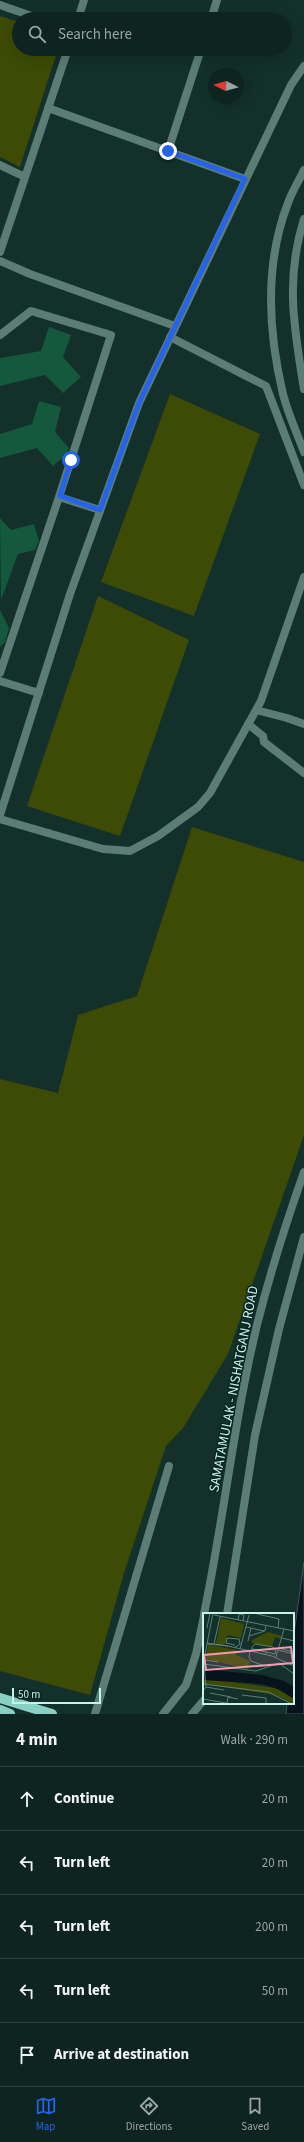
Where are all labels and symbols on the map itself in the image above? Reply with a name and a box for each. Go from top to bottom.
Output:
north arrow [208,68,244,104]
route end [159,142,177,160]
route start [62,451,80,469]
street label: SAMATAMULAK - NISHATGANJ ROAD [204,1284,264,1494]
inset map [203,1613,294,1704]
scale bar [12,1686,101,1705]

